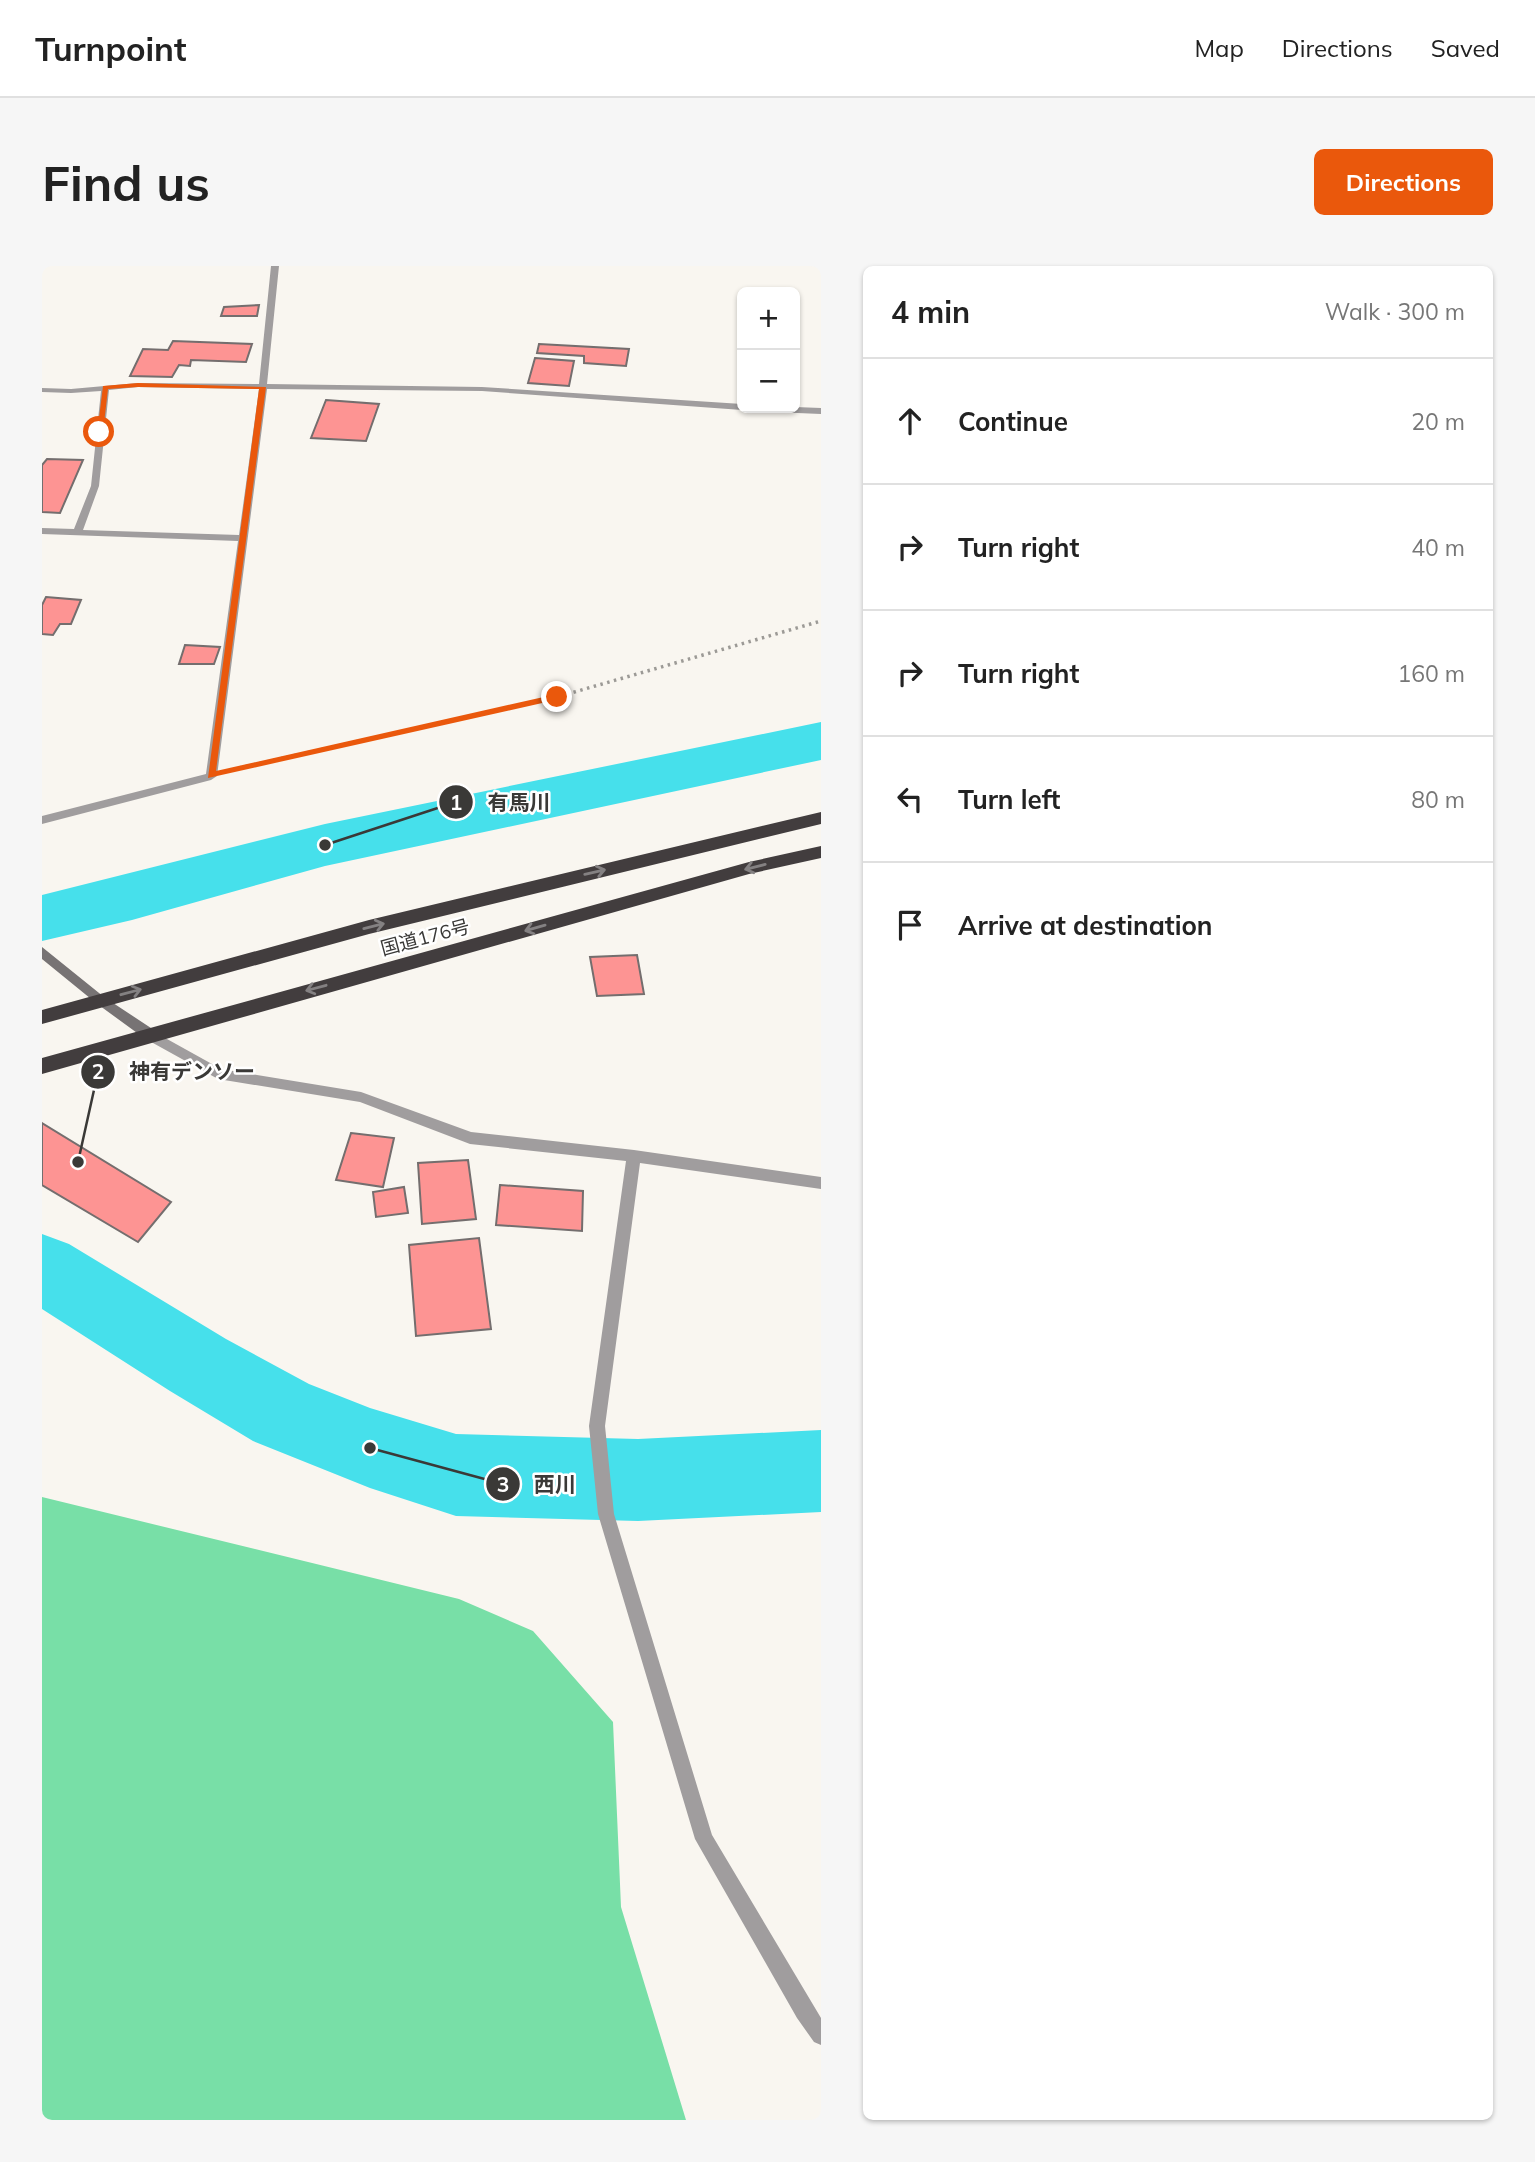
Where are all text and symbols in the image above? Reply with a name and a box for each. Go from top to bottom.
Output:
text: Turnpoint [35,28,187,69]
text: Map [1194,33,1244,63]
text: Directions [1282,33,1393,63]
text: Saved [1431,33,1500,63]
button: Directions [1314,149,1493,215]
text: Find us [42,152,210,213]
map controls [737,287,800,413]
button: + [737,287,800,350]
text: 4 min [891,293,970,331]
text: Walk · 300 m [1325,297,1465,326]
button: − [737,350,800,413]
icon: ahead [891,402,929,440]
text: Continue [958,405,1068,438]
text: 20 m [1411,407,1465,436]
route start [83,416,114,447]
icon: right [891,528,929,566]
text: Turn right [958,531,1079,564]
text: 40 m [1411,533,1465,562]
icon: right [891,654,929,692]
text: Turn right [958,657,1079,690]
text: 160 m [1397,659,1465,688]
route end [541,681,572,712]
icon: left [891,780,929,818]
callout: 有馬川 [438,781,564,823]
text: Turn left [958,783,1060,816]
text: 80 m [1411,785,1465,814]
text: 1 [450,789,462,815]
text: 有馬川 [488,789,551,815]
one-way arrow [744,861,766,874]
one-way arrow [583,865,606,878]
icon: arrive [891,906,929,944]
text: Arrive at destination [958,909,1213,942]
street label: 国道176号 [378,914,472,960]
one-way arrow [362,919,385,932]
one-way arrow [524,922,547,935]
one-way arrow [305,983,327,996]
one-way arrow [119,985,142,998]
callout: 神有デンソー [80,1051,269,1093]
text: 2 [92,1058,104,1084]
text: 神有デンソー [129,1058,255,1084]
callout: 西川 [485,1463,590,1505]
text: 3 [497,1471,509,1497]
text: 西川 [534,1471,576,1497]

